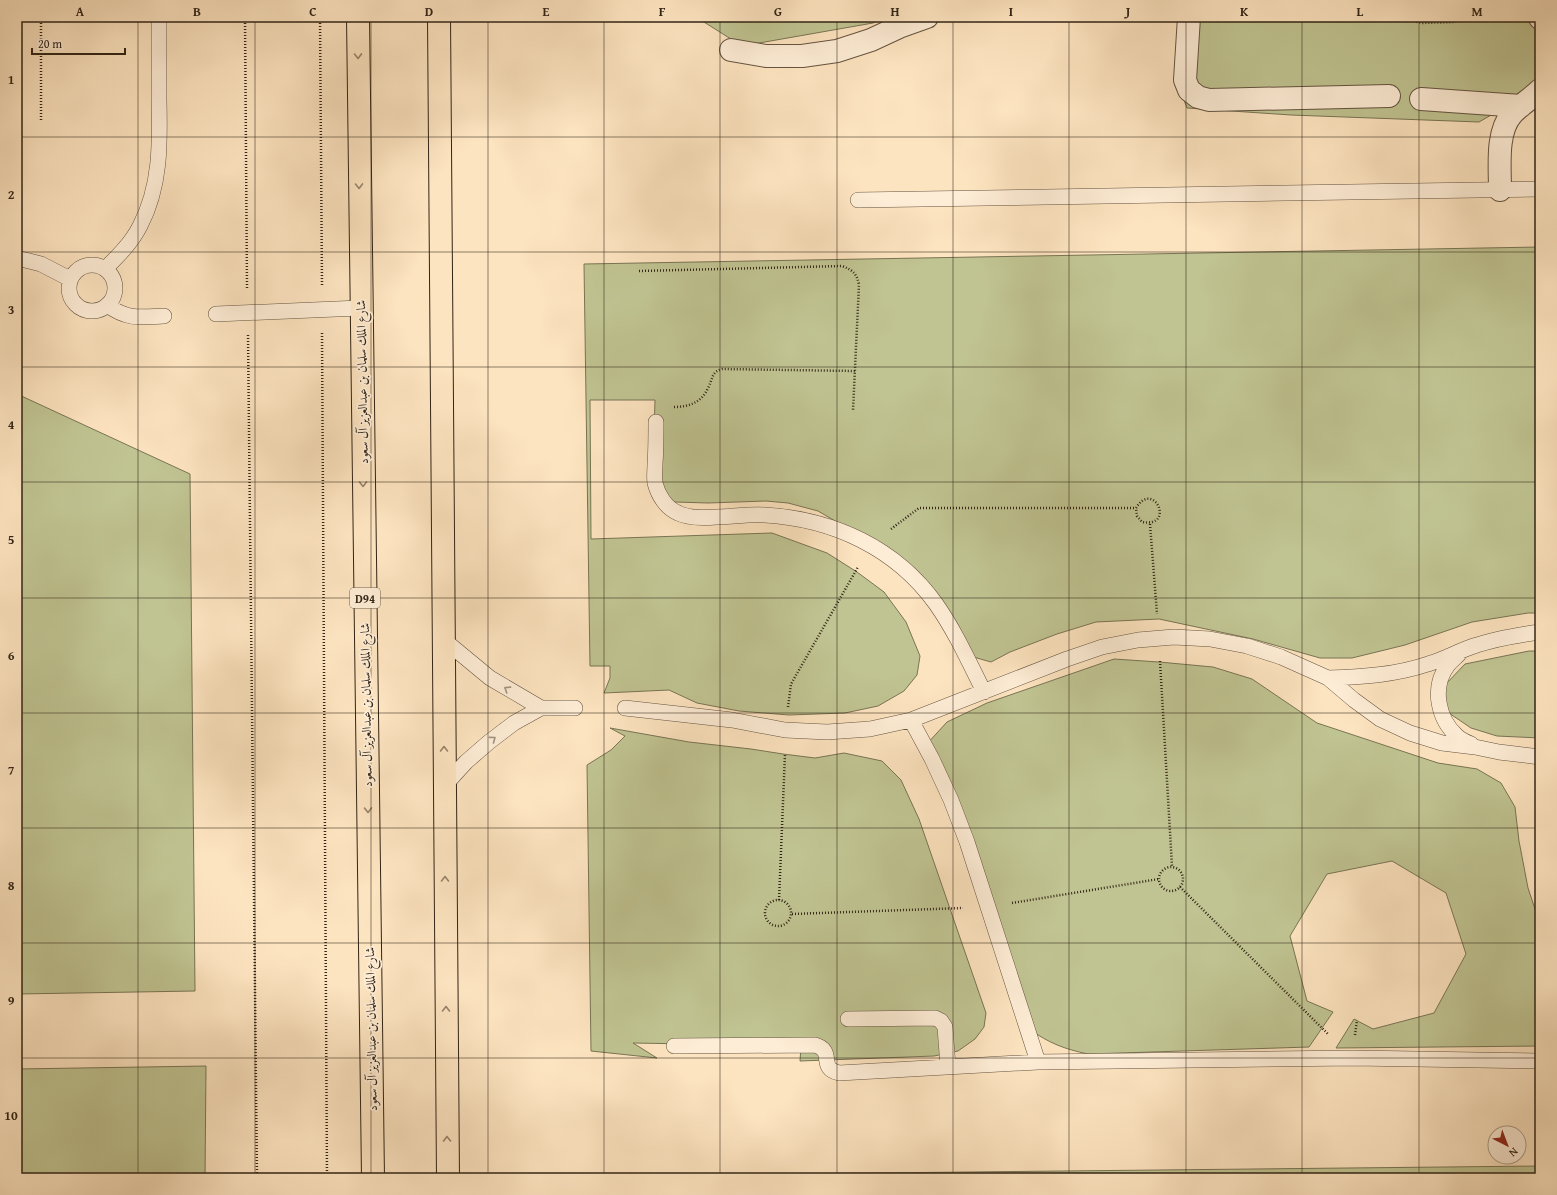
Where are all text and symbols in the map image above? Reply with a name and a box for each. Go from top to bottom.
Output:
text: A [76,2,85,21]
text: B [193,2,201,21]
text: C [309,2,317,21]
text: D [425,2,433,21]
text: E [543,2,550,21]
text: F [659,2,666,21]
text: G [774,2,782,21]
text: H [890,2,900,21]
text: I [1009,2,1013,21]
text: J [1124,2,1131,21]
text: K [1240,2,1249,21]
text: L [1357,2,1364,21]
text: M [1471,2,1483,21]
scale bar [32,30,125,56]
text: 20 m [38,35,62,52]
one-way arrow [354,53,362,59]
text: 1 [8,70,14,89]
one-way arrow [355,183,363,189]
text: 2 [8,185,15,204]
text: 3 [8,300,14,319]
street label: شارع الملك سلمان بن عبدالعزيز آل سعود [351,300,375,464]
text: 4 [8,415,15,434]
one-way arrow [359,481,367,487]
text: 5 [8,530,15,549]
road number: D94 [350,588,380,608]
street label: شارع الملك سلمان بن عبدالعزيز آل سعود [355,623,379,787]
text: 6 [8,646,15,665]
one-way arrow [504,686,511,694]
one-way arrow [489,736,496,744]
one-way arrow [440,746,449,752]
text: 7 [8,761,15,780]
one-way arrow [364,807,372,813]
text: 8 [8,876,15,895]
one-way arrow [441,876,449,882]
street label: شارع الملك سلمان بن عبدالعزيز آل سعود [360,947,384,1111]
text: 9 [8,991,15,1010]
one-way arrow [442,1006,450,1012]
text: 10 [4,1106,18,1125]
north arrow [1487,1125,1527,1165]
one-way arrow [443,1136,451,1142]
text: N [1505,1144,1522,1161]

